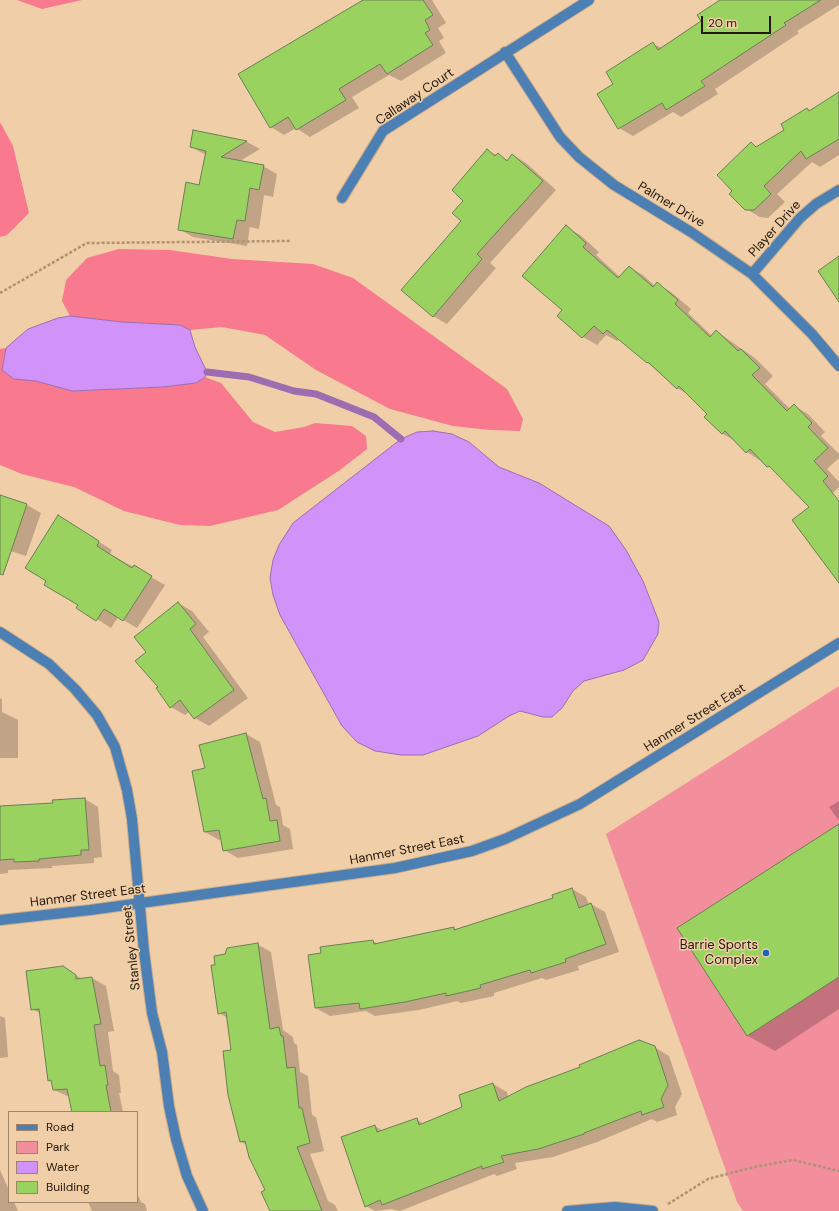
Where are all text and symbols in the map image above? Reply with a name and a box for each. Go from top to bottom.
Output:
scale bar [703,8,773,34]
text: 20 m [708,15,737,31]
street label: Callaway Court [373,65,457,129]
street label: Palmer Drive [635,179,707,231]
street label: Player Drive [746,198,804,260]
street label: Hanmer Street East [641,680,749,756]
street label: Hanmer Street East [348,831,466,869]
street label: Hanmer Street East [29,881,147,911]
street label: Stanley Street [120,905,144,991]
place label: Barrie Sports Complex [680,938,758,969]
marker: Barrie Sports Complex [761,948,771,958]
legend [8,1111,138,1203]
text: Road [46,1119,74,1135]
text: Park [46,1139,70,1155]
text: Water [46,1159,79,1175]
text: Building [46,1179,90,1195]

